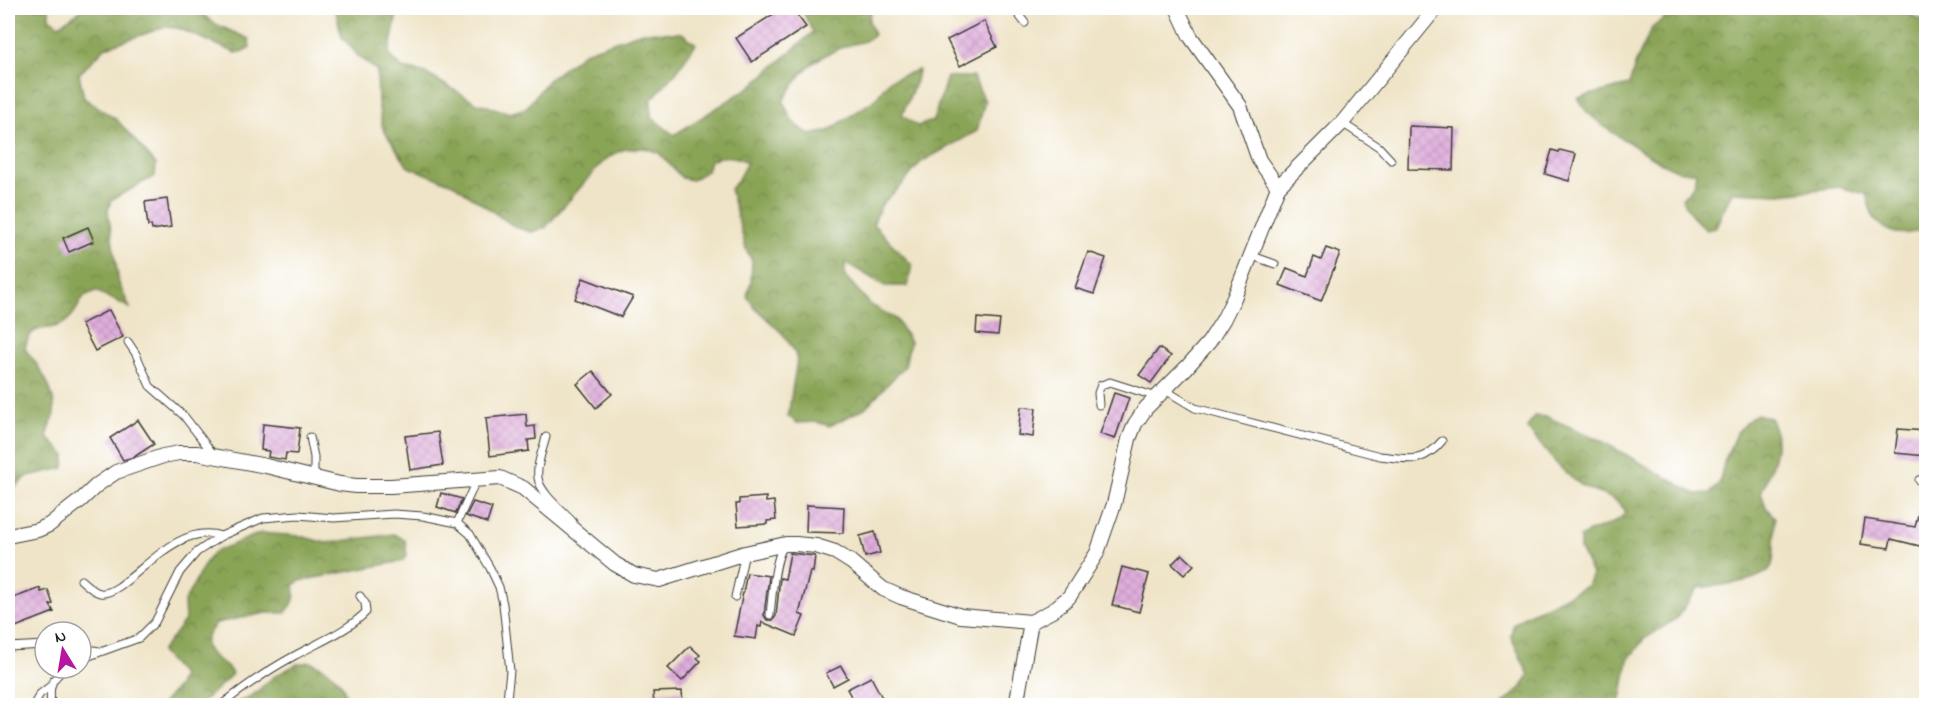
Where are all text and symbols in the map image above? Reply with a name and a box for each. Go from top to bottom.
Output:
north arrow [33,620,93,680]
text: N [53,624,68,650]

